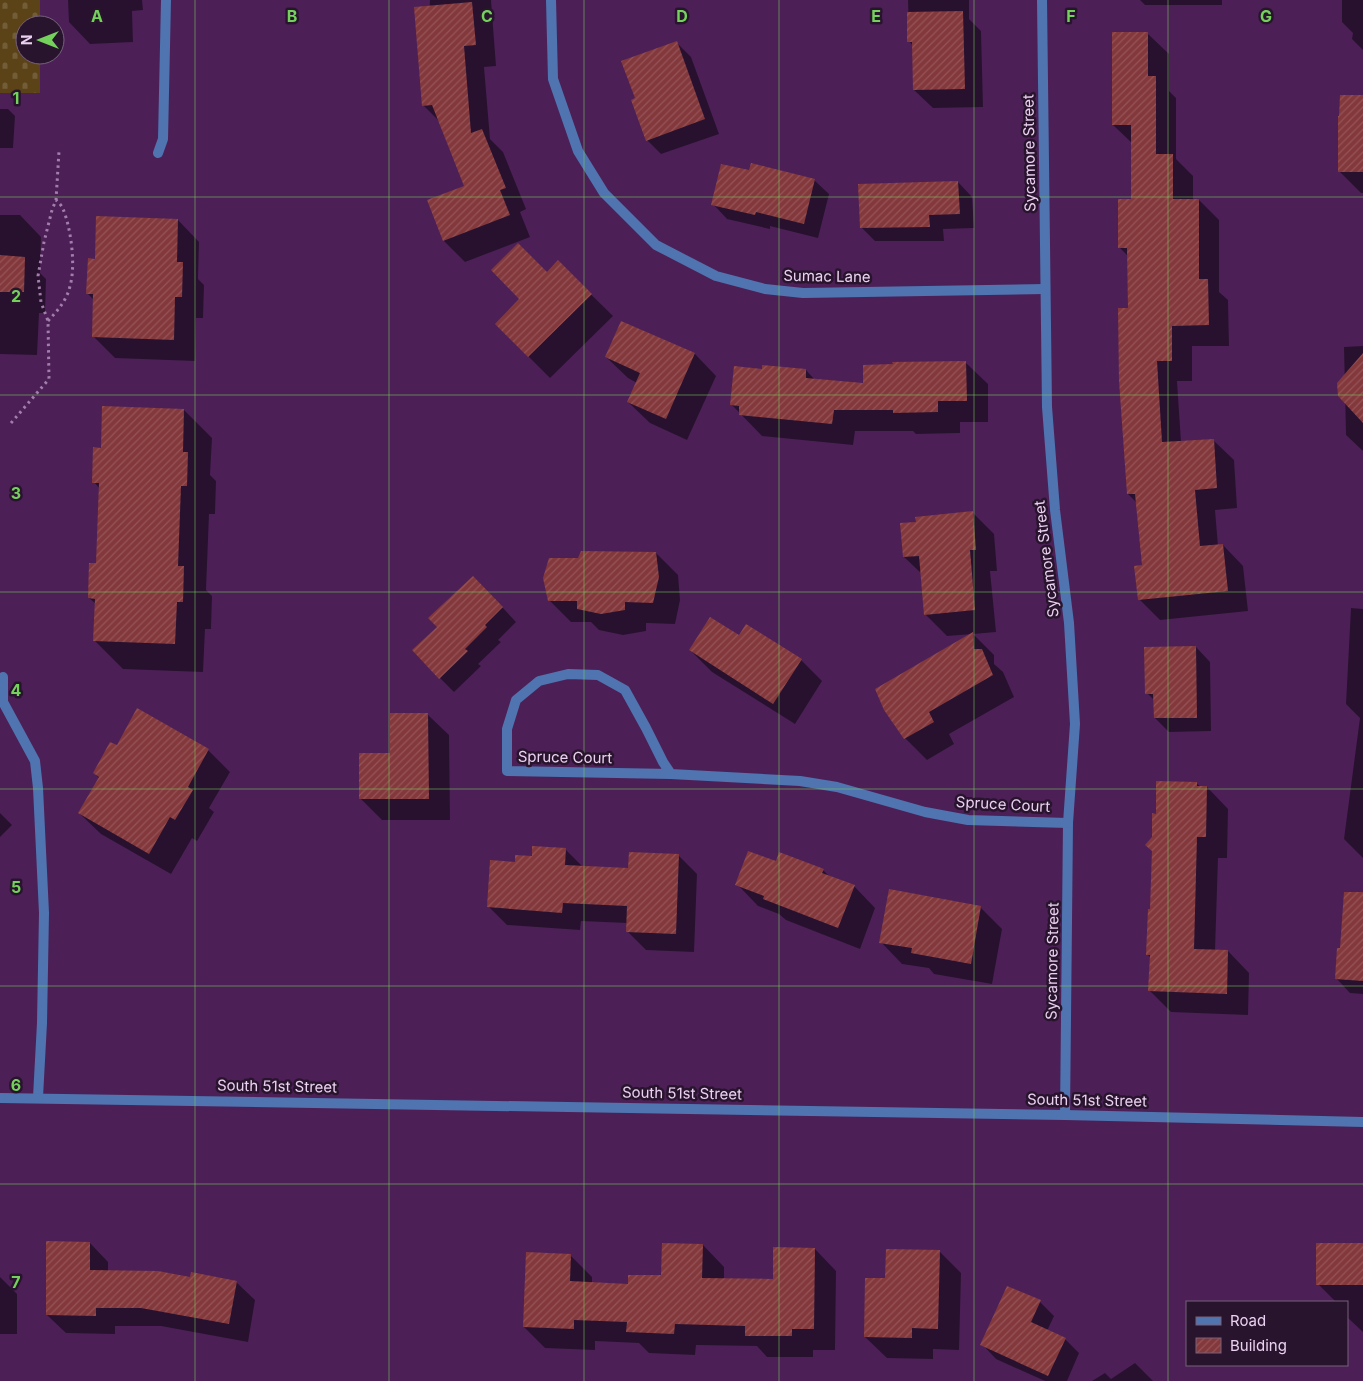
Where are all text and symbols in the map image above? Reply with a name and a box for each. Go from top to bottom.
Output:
text: A [91,6,103,26]
text: B [287,6,297,26]
text: C [481,6,493,26]
text: D [676,6,688,26]
text: E [871,6,881,26]
text: F [1066,6,1076,26]
text: G [1260,6,1272,26]
north arrow [15,15,65,65]
text: N [18,35,35,45]
text: 1 [13,88,19,108]
street label: Sycamore Street [1018,94,1040,212]
street label: Sumac Lane [783,266,871,286]
text: 2 [11,286,21,306]
text: 3 [11,483,21,503]
street label: Sycamore Street [1029,499,1063,619]
text: 4 [11,680,22,700]
street label: Spruce Court [518,747,612,767]
street label: Spruce Court [955,792,1051,816]
text: 5 [11,877,21,897]
street label: Sycamore Street [1041,902,1063,1020]
text: 6 [11,1075,21,1095]
street label: South 51st Street [217,1075,337,1097]
street label: South 51st Street [622,1082,742,1104]
street label: South 51st Street [1027,1089,1147,1111]
text: 7 [11,1272,21,1292]
legend [1186,1301,1348,1366]
text: Road [1230,1311,1266,1330]
text: Building [1230,1336,1287,1355]

